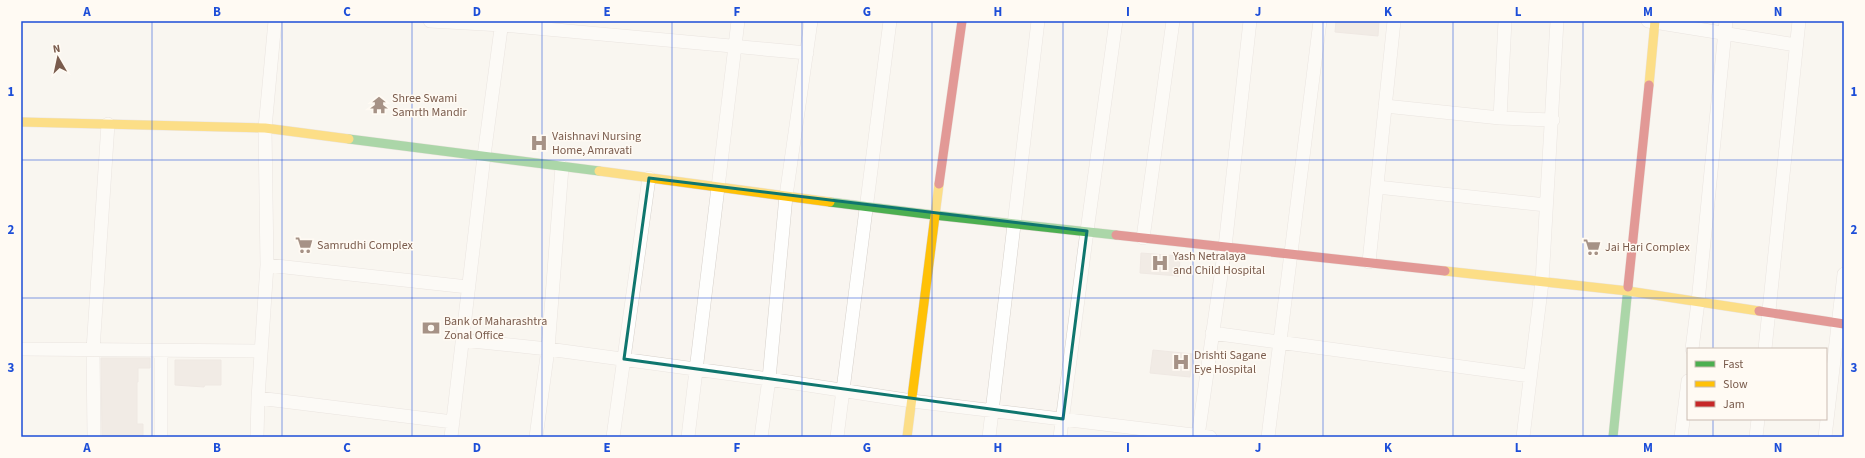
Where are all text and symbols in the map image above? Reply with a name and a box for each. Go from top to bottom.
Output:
text: A [82,3,91,21]
text: B [213,3,221,21]
text: C [343,3,351,21]
text: D [473,3,481,21]
text: E [603,3,611,21]
text: F [734,3,741,21]
text: G [863,3,871,21]
text: H [994,3,1002,21]
text: I [1126,3,1130,21]
text: J [1255,3,1261,21]
text: K [1384,3,1393,21]
text: L [1515,3,1522,21]
text: M [1643,3,1653,21]
text: N [1774,3,1782,21]
north arrow [38,38,78,78]
text: N [52,41,61,57]
text: 1 [8,83,15,101]
text: 1 [1851,83,1858,101]
place label: Shree Swami Samrth Mandir [392,90,468,121]
temple icon: Shree Swami Samrth Mandir [369,95,389,115]
place label: Vaishnavi Nursing Home, Amravati [552,128,641,159]
hospital icon: Vaishnavi Nursing Home, Amravati [529,133,549,153]
text: 2 [8,221,15,239]
text: 2 [1851,221,1858,239]
supermarket icon: Samrudhi Complex [294,235,314,255]
place label: Samrudhi Complex [317,237,414,254]
supermarket icon: Jai Hari Complex [1582,237,1602,257]
place label: Jai Hari Complex [1605,239,1690,256]
place label: Yash Netralaya and Child Hospital [1172,248,1265,279]
hospital icon: Yash Netralaya and Child Hospital [1150,253,1170,273]
place label: Bank of Maharashtra Zonal Office [444,313,547,344]
bank icon: Bank of Maharashtra Zonal Office [421,318,441,338]
place label: Drishti Sagane Eye Hospital [1194,347,1266,378]
legend [1687,348,1827,420]
hospital icon: Drishti Sagane Eye Hospital [1171,352,1191,372]
text: Fast [1723,356,1743,373]
text: 3 [8,359,15,377]
text: 3 [1851,359,1858,377]
text: Slow [1723,376,1748,393]
text: Jam [1723,396,1745,413]
text: A [82,439,91,457]
text: B [213,439,221,457]
text: C [343,439,351,457]
text: D [473,439,481,457]
text: E [603,439,611,457]
text: F [734,439,741,457]
text: G [863,439,871,457]
text: H [994,439,1002,457]
text: I [1126,439,1130,457]
text: J [1255,439,1261,457]
text: K [1384,439,1393,457]
text: L [1515,439,1522,457]
text: M [1643,439,1653,457]
text: N [1774,439,1782,457]

